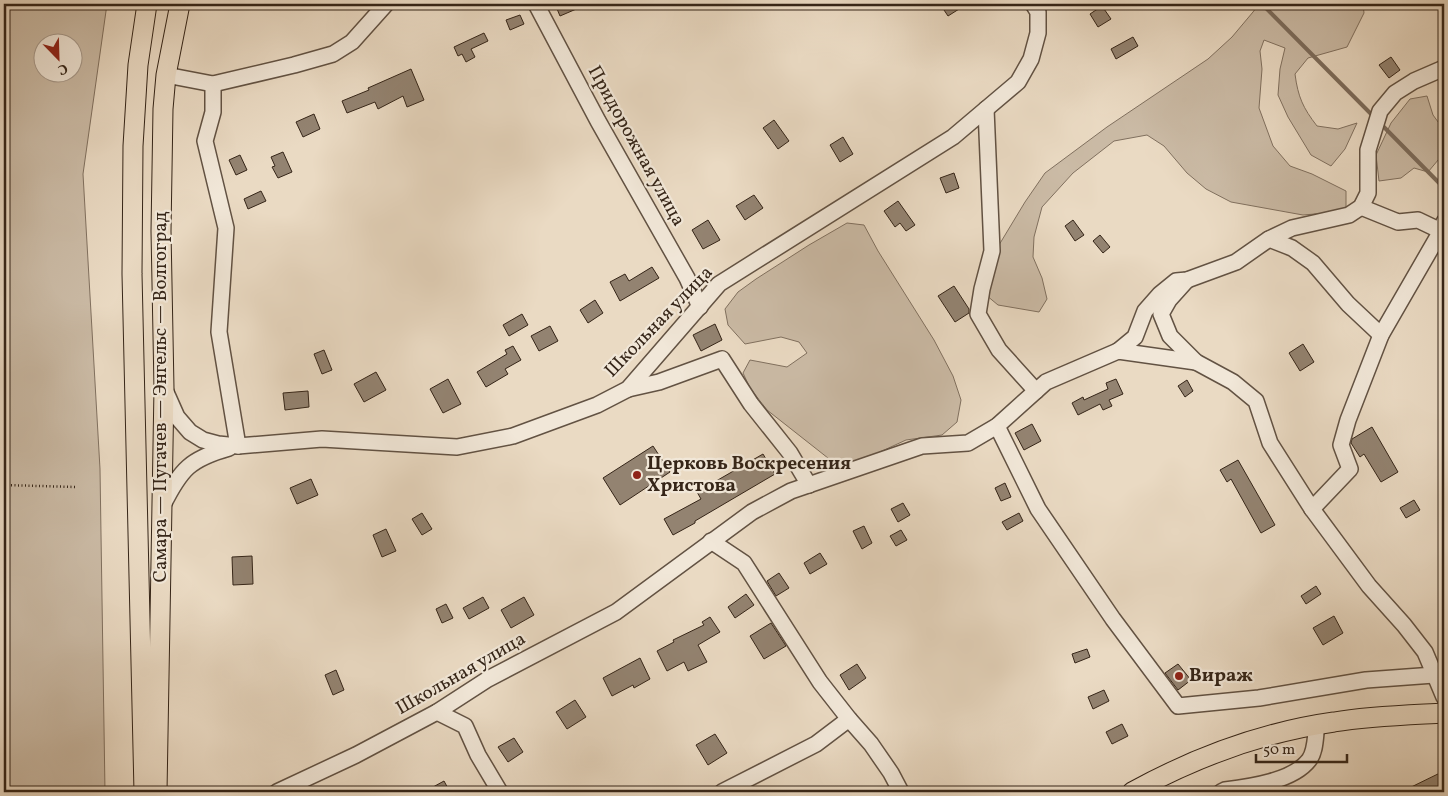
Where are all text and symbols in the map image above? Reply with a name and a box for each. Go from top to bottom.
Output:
north arrow [32,32,82,82]
text: С [55,58,70,79]
street label: Придорожная улица [581,61,691,231]
street label: Самара — Пугачев — Энгельс — Волгоград [148,211,174,583]
street label: Школьная улица [599,261,719,383]
place label: Церковь Воскресения Христова [647,451,851,499]
marker: Церковь Воскресения Христова [631,469,643,481]
street label: Школьная улица [391,626,531,722]
place label: Вираж [1189,663,1253,689]
marker: Вираж [1173,670,1185,682]
scale bar [1256,731,1347,763]
text: 50 m [1263,740,1295,761]

